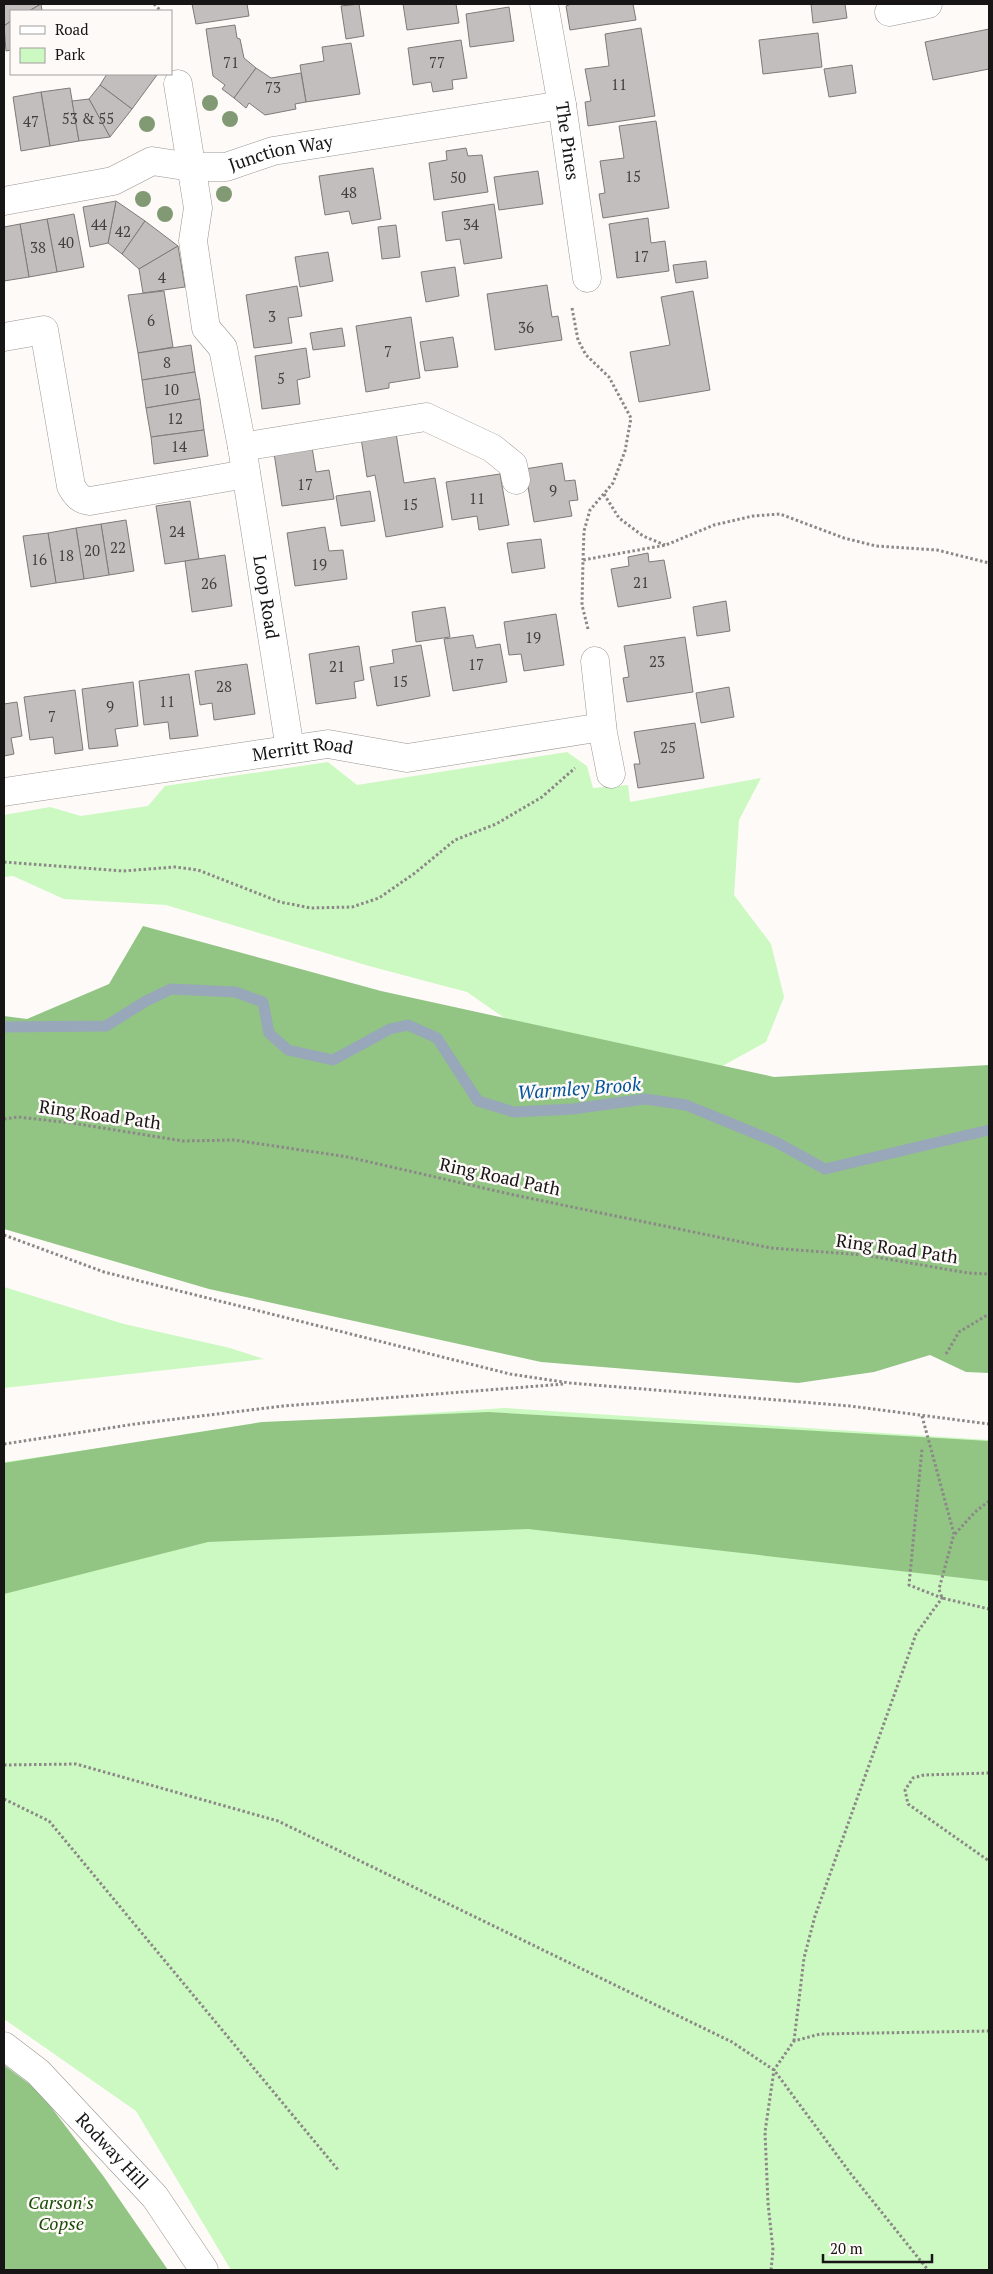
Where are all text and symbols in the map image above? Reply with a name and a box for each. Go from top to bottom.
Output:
legend [10,10,172,75]
text: Road [55,19,88,39]
text: Park [55,44,85,64]
house number: 71 [223,52,239,72]
house number: 77 [429,52,445,72]
house number: 11 [611,74,627,94]
house number: 73 [265,77,281,97]
street label: The Pines [551,100,586,182]
house number: 53 & 55 [62,108,114,128]
house number: 47 [23,111,39,131]
street label: Junction Way [225,129,335,176]
house number: 15 [625,166,641,186]
house number: 50 [450,167,466,187]
house number: 48 [341,182,357,202]
house number: 44 [91,214,107,234]
house number: 34 [463,214,479,234]
house number: 42 [115,221,131,241]
house number: 40 [58,232,74,252]
house number: 38 [30,237,46,257]
house number: 17 [633,246,649,266]
house number: 4 [158,267,166,287]
house number: 3 [268,306,276,326]
house number: 6 [147,310,155,330]
house number: 36 [518,317,534,337]
house number: 7 [384,341,392,361]
house number: 8 [163,352,171,372]
house number: 5 [277,368,285,388]
house number: 10 [163,379,179,399]
house number: 12 [167,408,183,428]
house number: 14 [171,436,187,456]
house number: 17 [297,474,313,494]
house number: 9 [549,480,557,500]
house number: 11 [469,488,485,508]
house number: 15 [402,494,418,514]
house number: 24 [169,521,185,541]
house number: 22 [110,537,126,557]
house number: 20 [84,540,100,560]
house number: 18 [58,545,74,565]
house number: 16 [31,549,47,569]
street label: Loop Road [248,553,285,641]
house number: 19 [311,554,327,574]
house number: 21 [633,572,649,592]
house number: 26 [201,573,217,593]
house number: 19 [525,627,541,647]
house number: 23 [649,651,665,671]
house number: 17 [468,654,484,674]
house number: 21 [329,656,345,676]
house number: 15 [392,671,408,691]
house number: 28 [216,676,232,696]
house number: 11 [159,691,175,711]
house number: 9 [106,696,114,716]
house number: 7 [48,706,56,726]
street label: Merritt Road [250,731,355,766]
house number: 25 [660,737,676,757]
water label: Warmley Brook [516,1071,643,1104]
street label: Ring Road Path [38,1094,163,1135]
street label: Ring Road Path [438,1151,563,1201]
street label: Ring Road Path [835,1228,960,1269]
street label: Rodway Hill [71,2107,154,2194]
park label: Carson's Copse [28,2190,94,2235]
scale bar [823,2232,932,2264]
text: 20 m [830,2238,863,2258]

